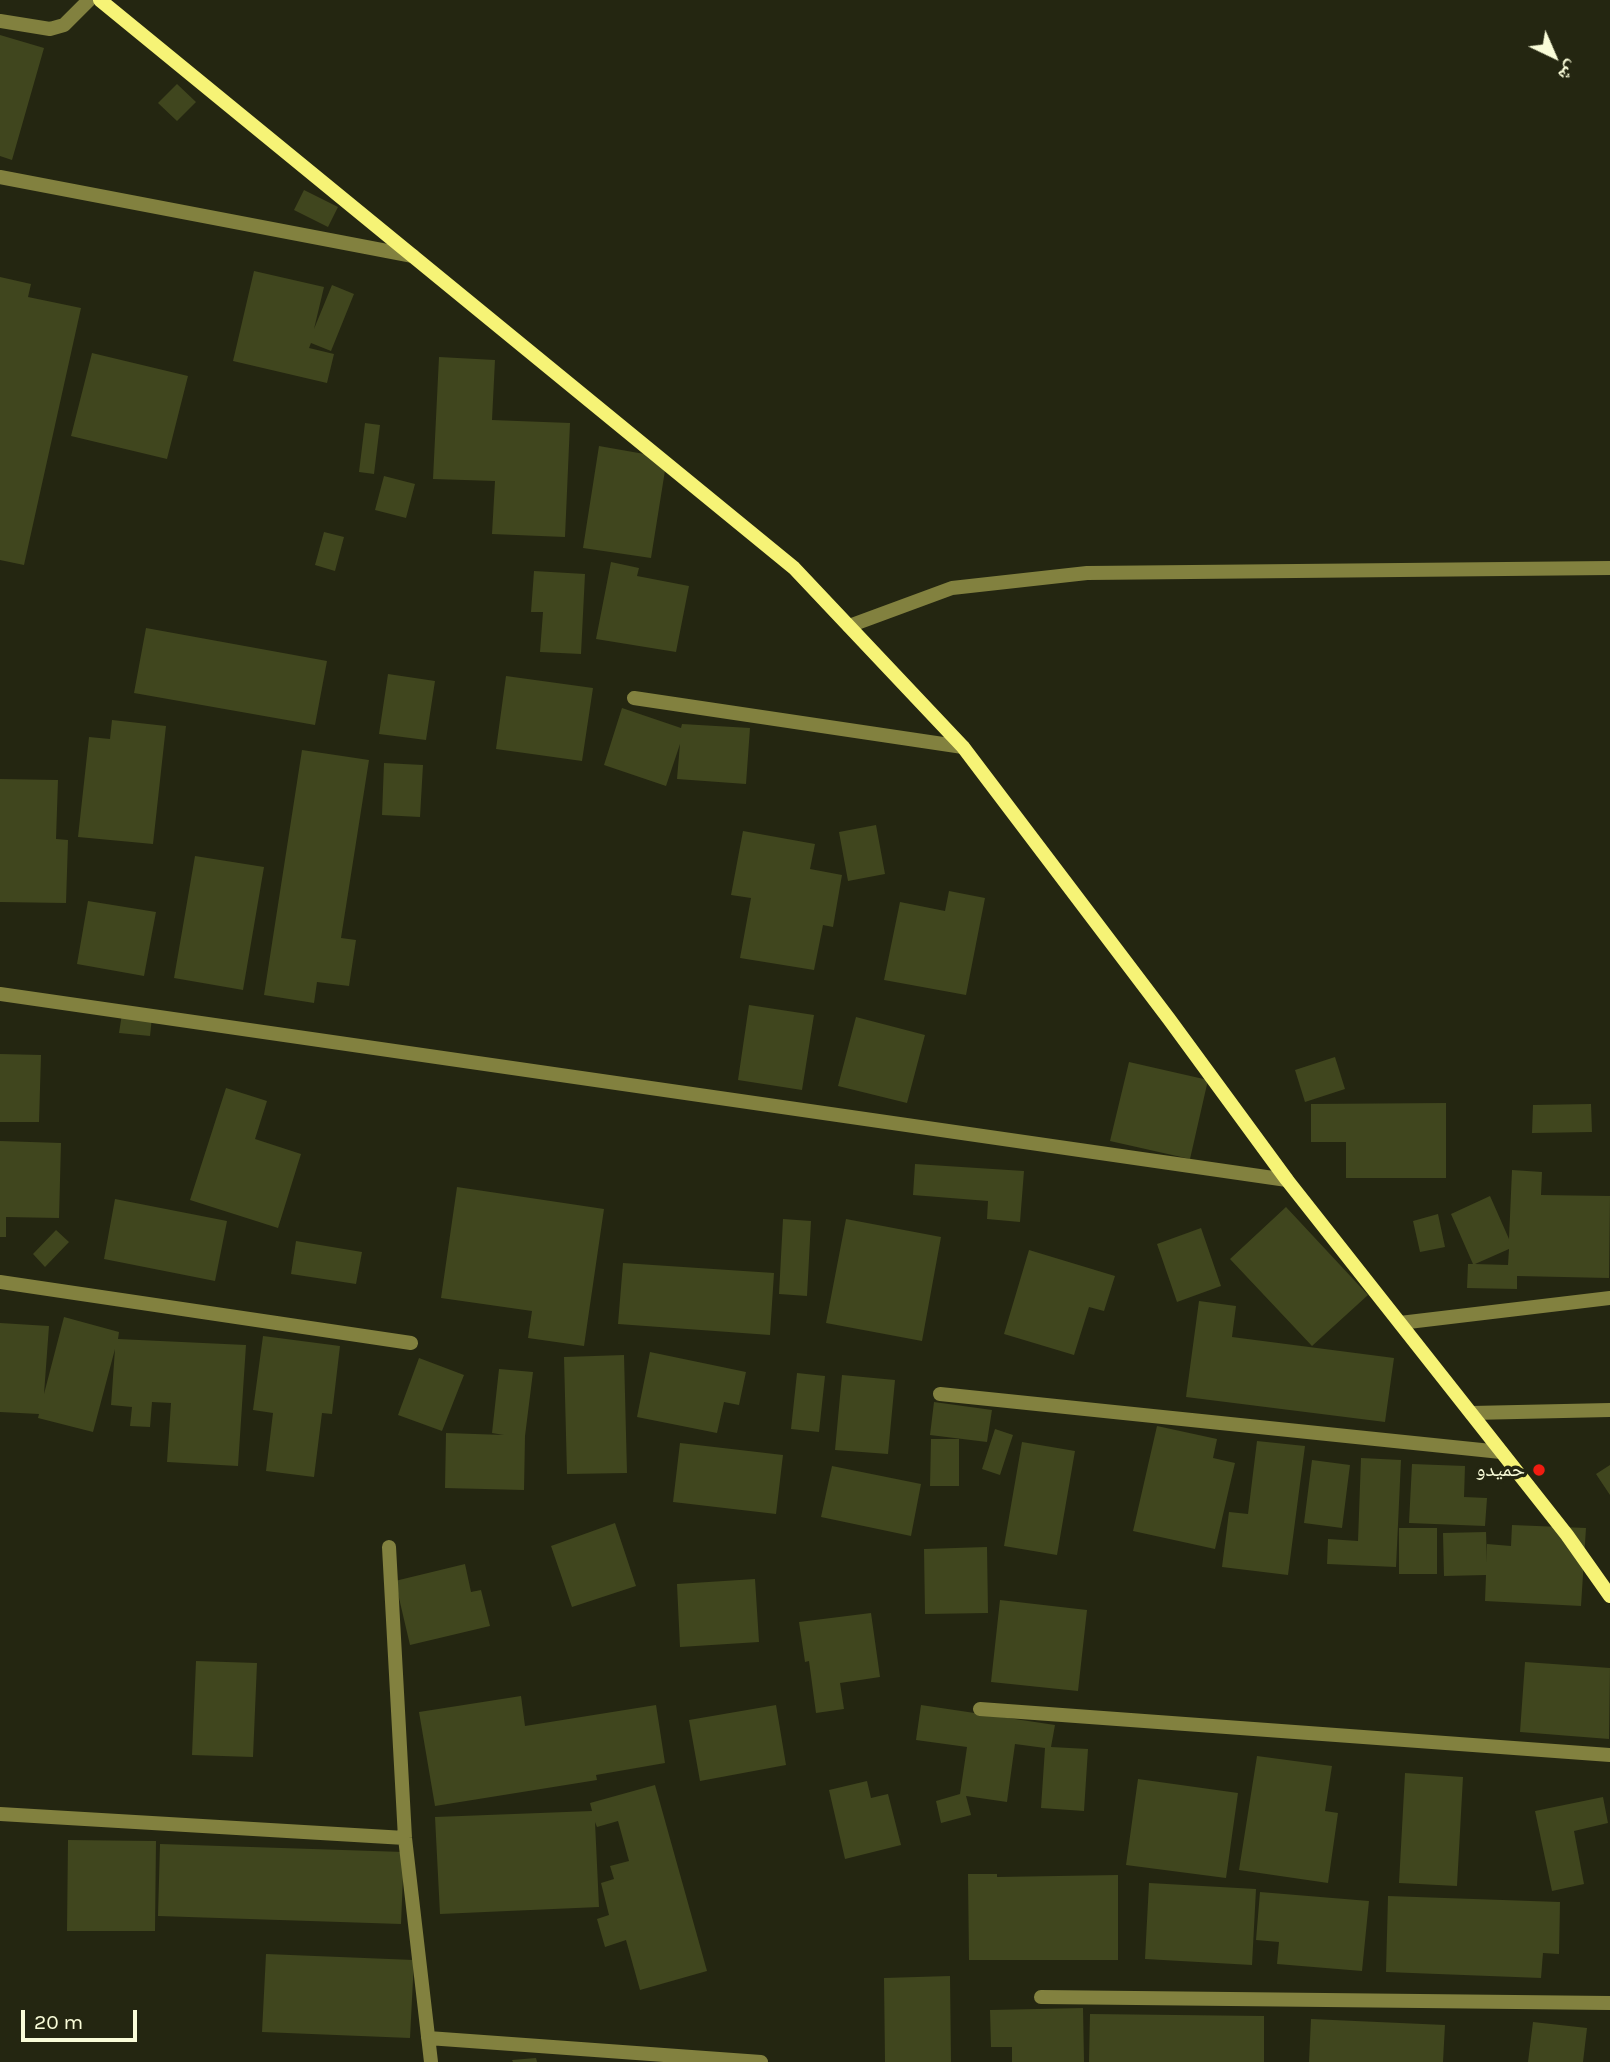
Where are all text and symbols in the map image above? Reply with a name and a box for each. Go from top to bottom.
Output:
north arrow [1519,21,1589,91]
text: ش [1554,56,1583,86]
place label: حميدو [1476,1457,1525,1483]
marker: حميدو [1531,1462,1547,1478]
scale bar [24,1996,140,2040]
text: 20 m [34,2010,83,2034]

